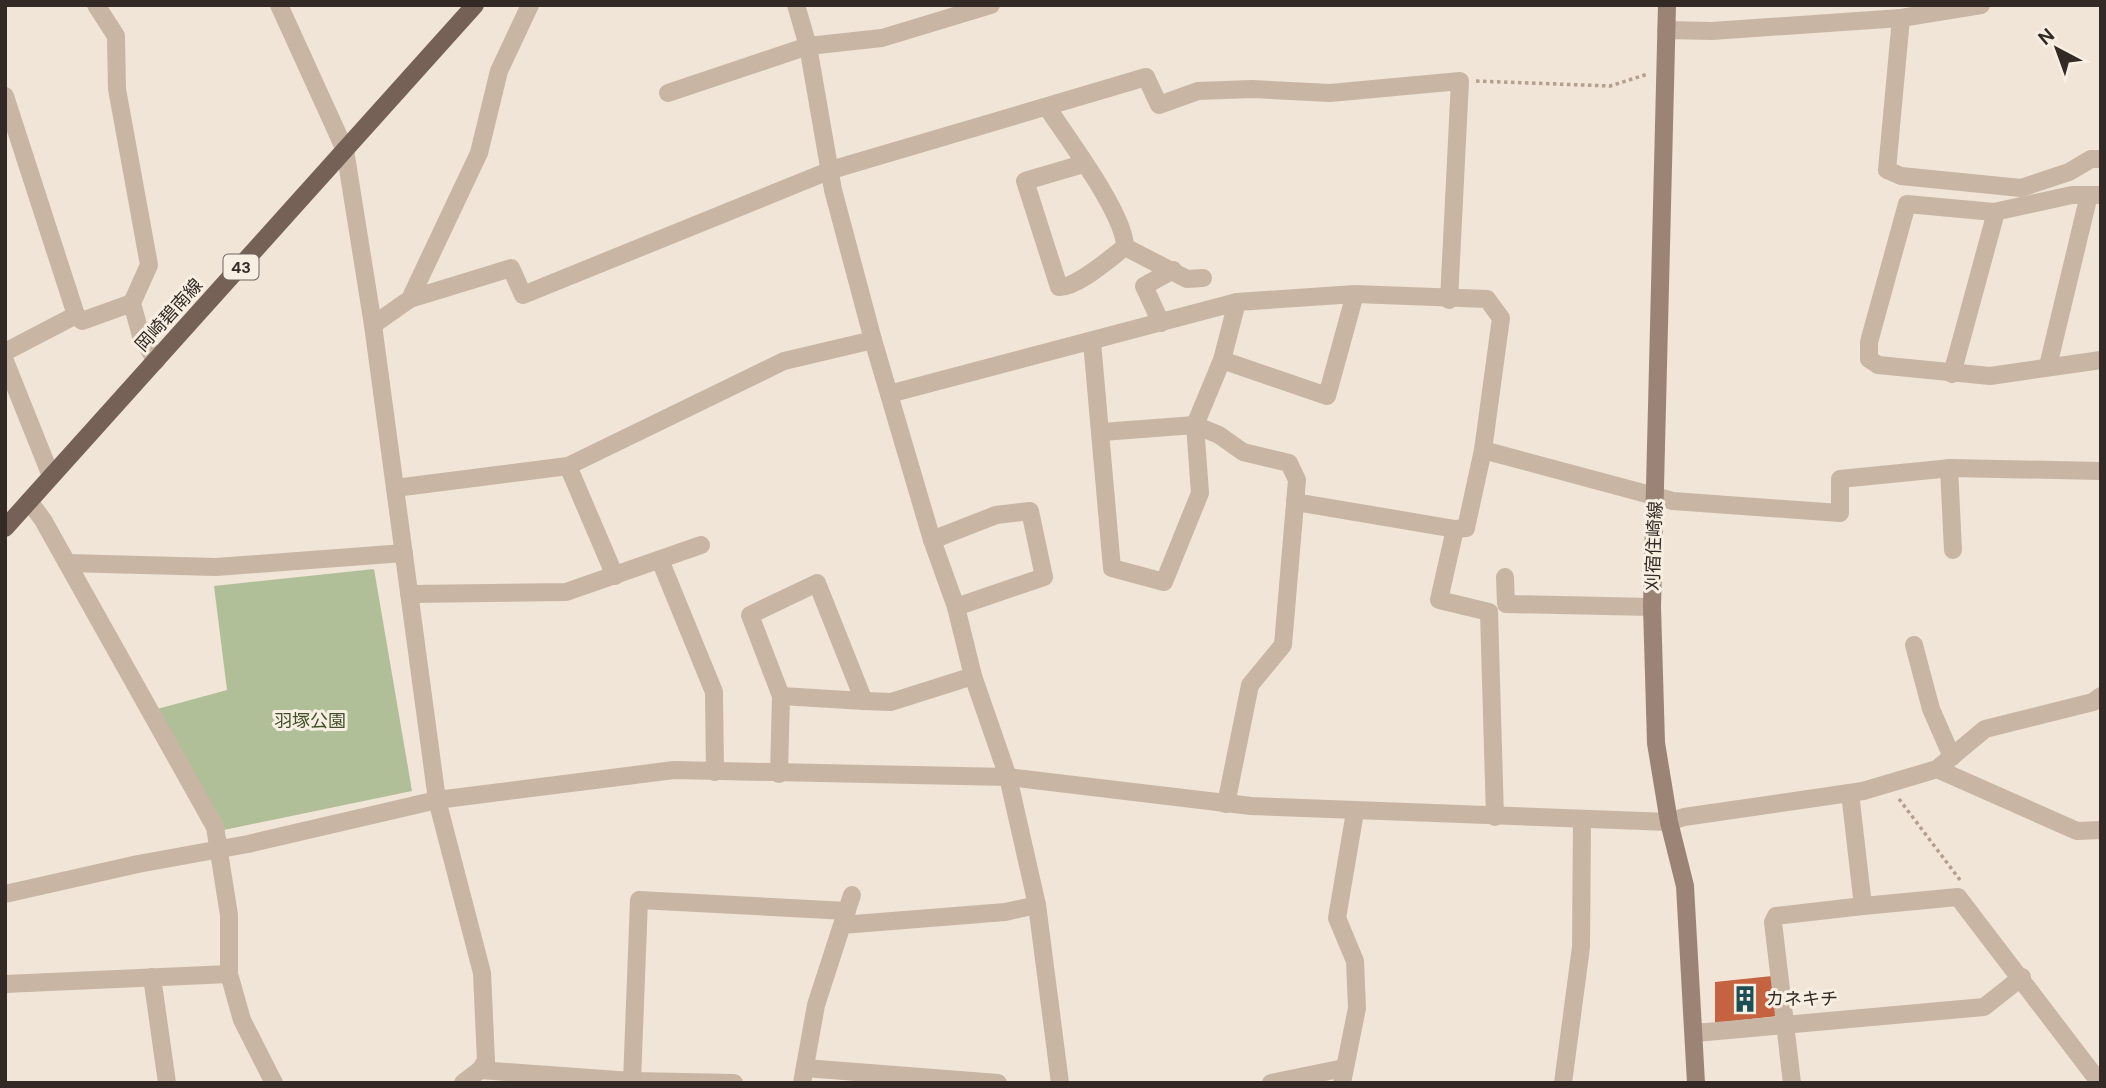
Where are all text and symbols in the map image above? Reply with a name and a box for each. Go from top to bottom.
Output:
north arrow [2022,14,2092,84]
text: N [2033,23,2060,51]
road number: 43 [224,255,258,280]
street label: 岡崎碧南線 [130,274,208,356]
street label: 刈宿住崎線 [1640,501,1668,591]
park label: 羽塚公園 [274,709,346,733]
building icon: カネキチ [1730,984,1760,1014]
place label: カネキチ [1766,987,1838,1011]

